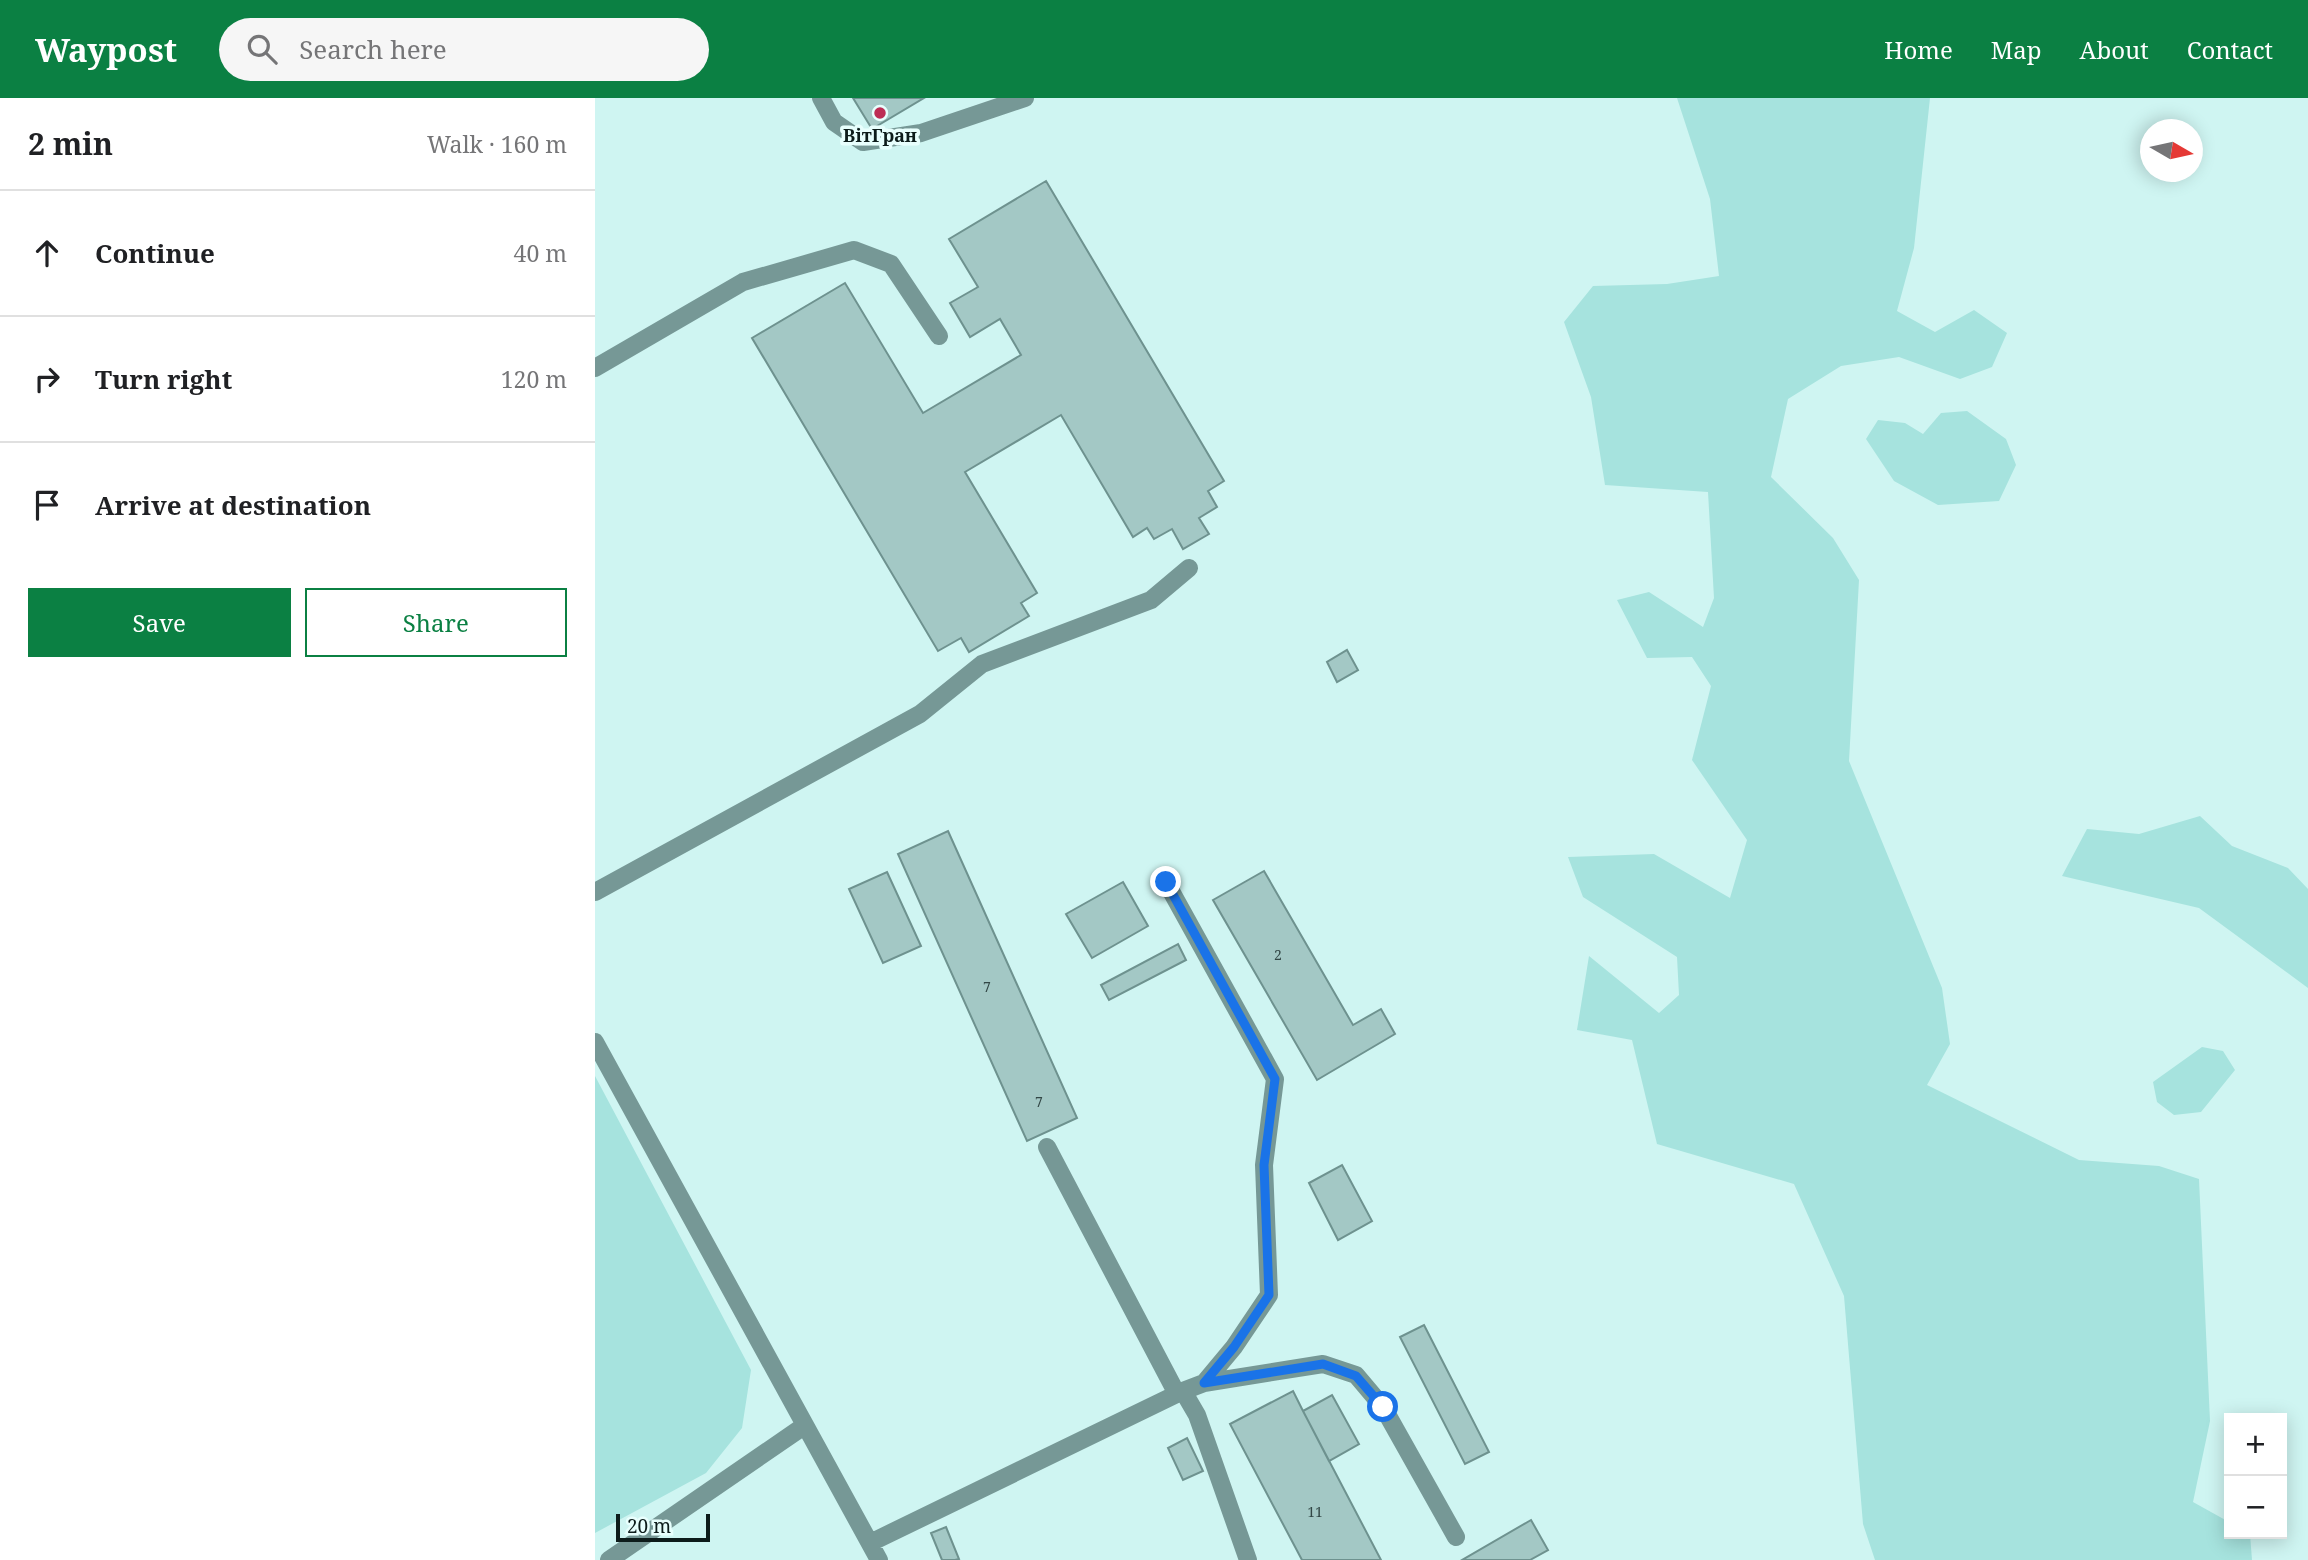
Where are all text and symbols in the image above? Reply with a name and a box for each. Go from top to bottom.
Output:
search box [219,18,709,81]
text: Waypost [35,27,177,72]
icon: search [243,30,281,68]
text: Search here [299,31,447,67]
text: Home [1884,33,1953,66]
text: Map [1991,33,2042,66]
text: About [2080,33,2149,66]
text: Contact [2187,33,2273,66]
marker: ВітГран [872,105,888,121]
north arrow [2140,119,2203,182]
text: 2 min [28,123,113,164]
place label: ВітГран [843,123,917,147]
text: Walk · 160 m [427,128,567,160]
icon: ahead [28,234,66,272]
text: Continue [95,235,215,271]
text: 40 m [514,237,567,269]
icon: right [28,360,66,398]
text: Turn right [95,361,232,397]
text: 120 m [501,363,567,395]
icon: arrive [28,486,66,524]
text: Arrive at destination [95,487,371,523]
button: Save [28,588,291,657]
button: Share [305,588,567,657]
route end [1150,866,1181,897]
house number: 2 [1274,945,1282,964]
house number: 7 [983,977,991,996]
house number: 7 [1035,1092,1043,1111]
route start [1367,1391,1398,1422]
map controls [2224,1413,2287,1539]
button: + [2224,1413,2287,1476]
button: − [2224,1476,2287,1539]
house number: 11 [1307,1502,1323,1521]
scale bar [616,1511,711,1543]
text: 20 m [627,1513,671,1539]

